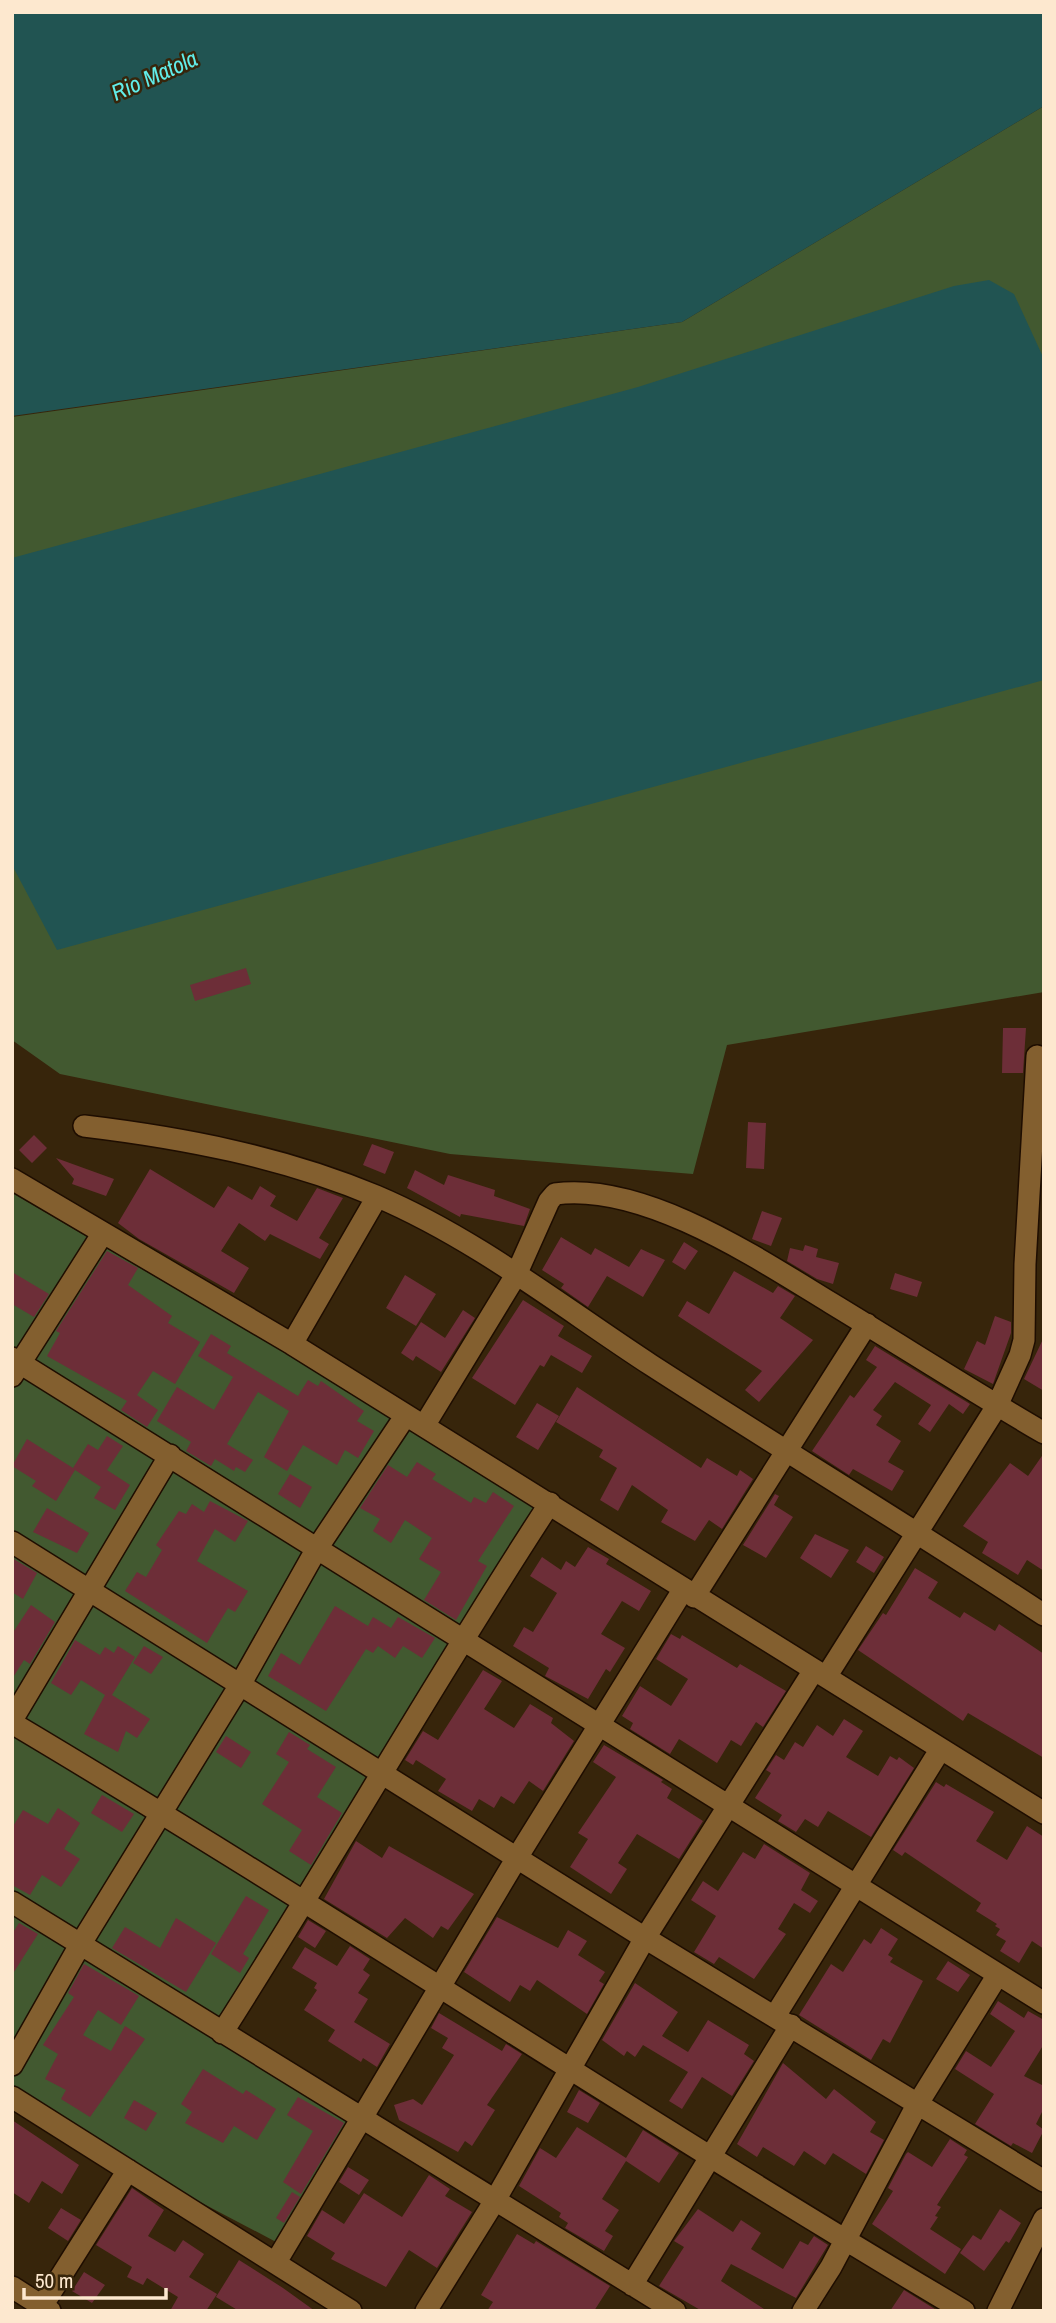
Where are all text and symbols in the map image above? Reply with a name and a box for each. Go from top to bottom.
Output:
water label: Rio Matola [106,42,202,108]
scale bar [24,2256,166,2300]
text: 50 m [35,2266,73,2295]

